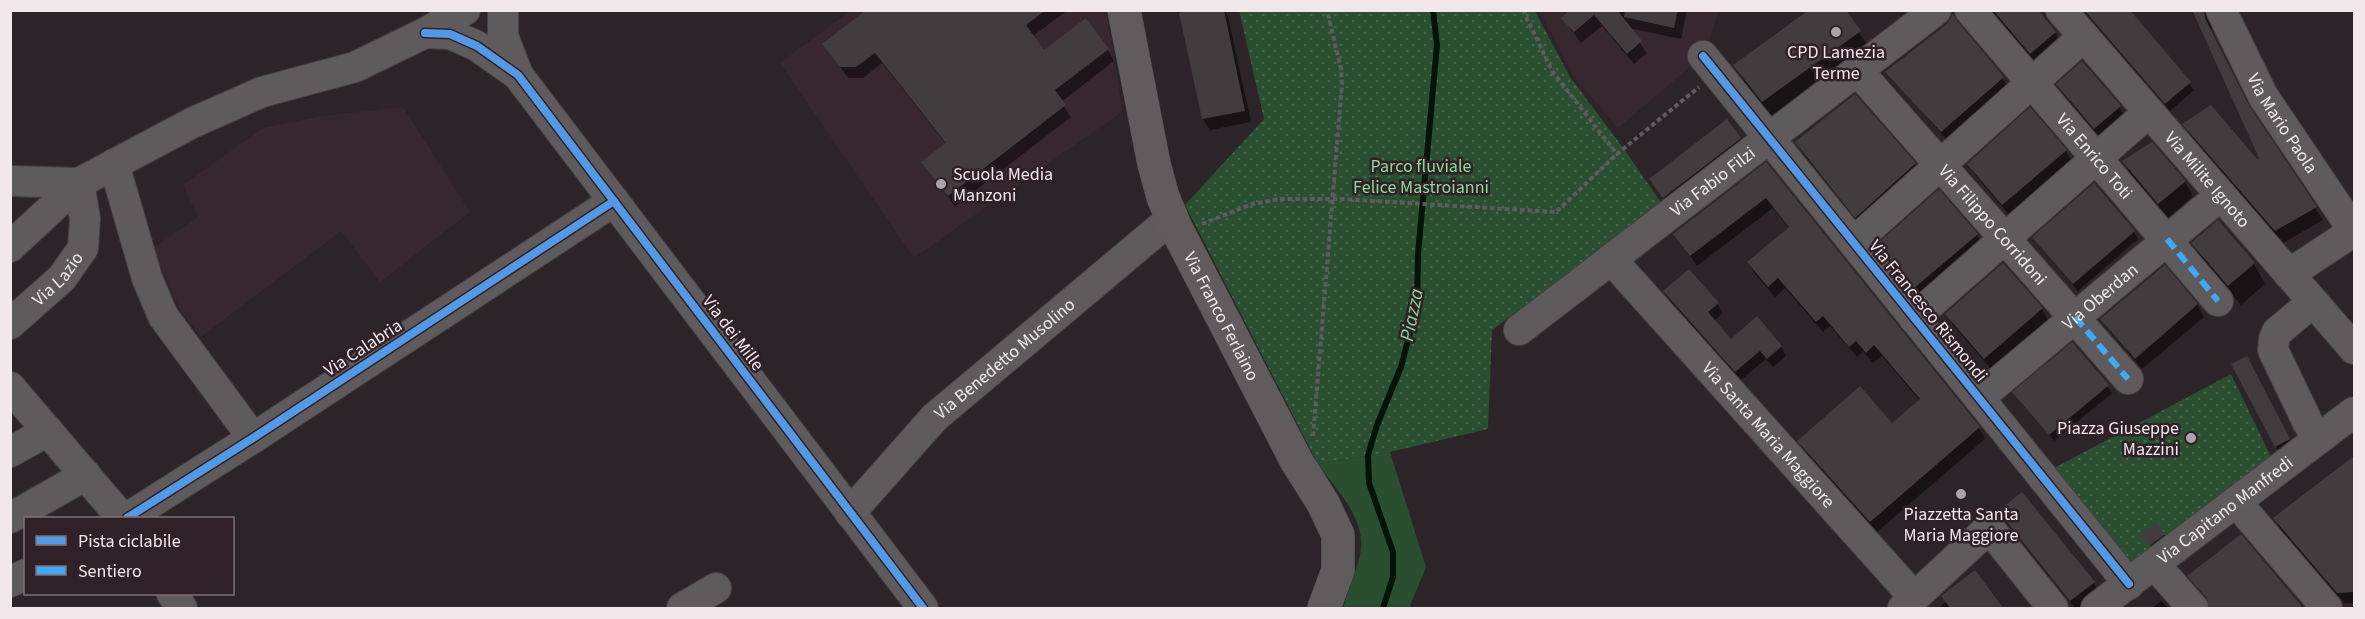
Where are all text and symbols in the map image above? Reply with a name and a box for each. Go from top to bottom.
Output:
marker: CPD Lamezia Terme [1829,25,1843,39]
place label: CPD Lamezia Terme [1787,40,1885,86]
street label: Via Mario Paola [2241,69,2324,178]
street label: Via Enrico Toti [2051,108,2138,205]
street label: Via Milite Ignoto [2159,126,2256,233]
street label: Via Fabio Filzi [1665,141,1760,222]
park label: Parco fluviale Felice Mastroianni [1353,154,1489,200]
street label: Via Filippo Corridoni [1933,159,2053,291]
place label: Scuola Media Manzoni [953,162,1053,208]
marker: Scuola Media Manzoni [934,177,948,191]
street label: Via Francesco Rismondi [1863,235,1993,387]
street label: Via Lazio [26,247,89,312]
street label: Via Franco Ferlaino [1178,247,1265,385]
street label: Via Oberdan [2057,257,2143,336]
water label: Piazza [1393,286,1431,344]
street label: Via dei Mille [696,290,770,376]
street label: Via Benedetto Musolino [929,292,1080,425]
street label: Via Calabria [319,313,407,383]
street label: Via Santa Maria Maggiore [1696,356,1841,513]
place label: Piazza Giuseppe Mazzini [2057,416,2179,462]
marker: Piazza Giuseppe Mazzini [2184,431,2198,445]
street label: Via Capitano Manfredi [2152,450,2298,570]
marker: Piazzetta Santa Maria Maggiore [1954,487,1968,501]
place label: Piazzetta Santa Maria Maggiore [1904,502,2019,548]
legend [24,517,234,595]
text: Pista ciclabile [78,529,181,554]
text: Sentiero [78,559,142,584]

